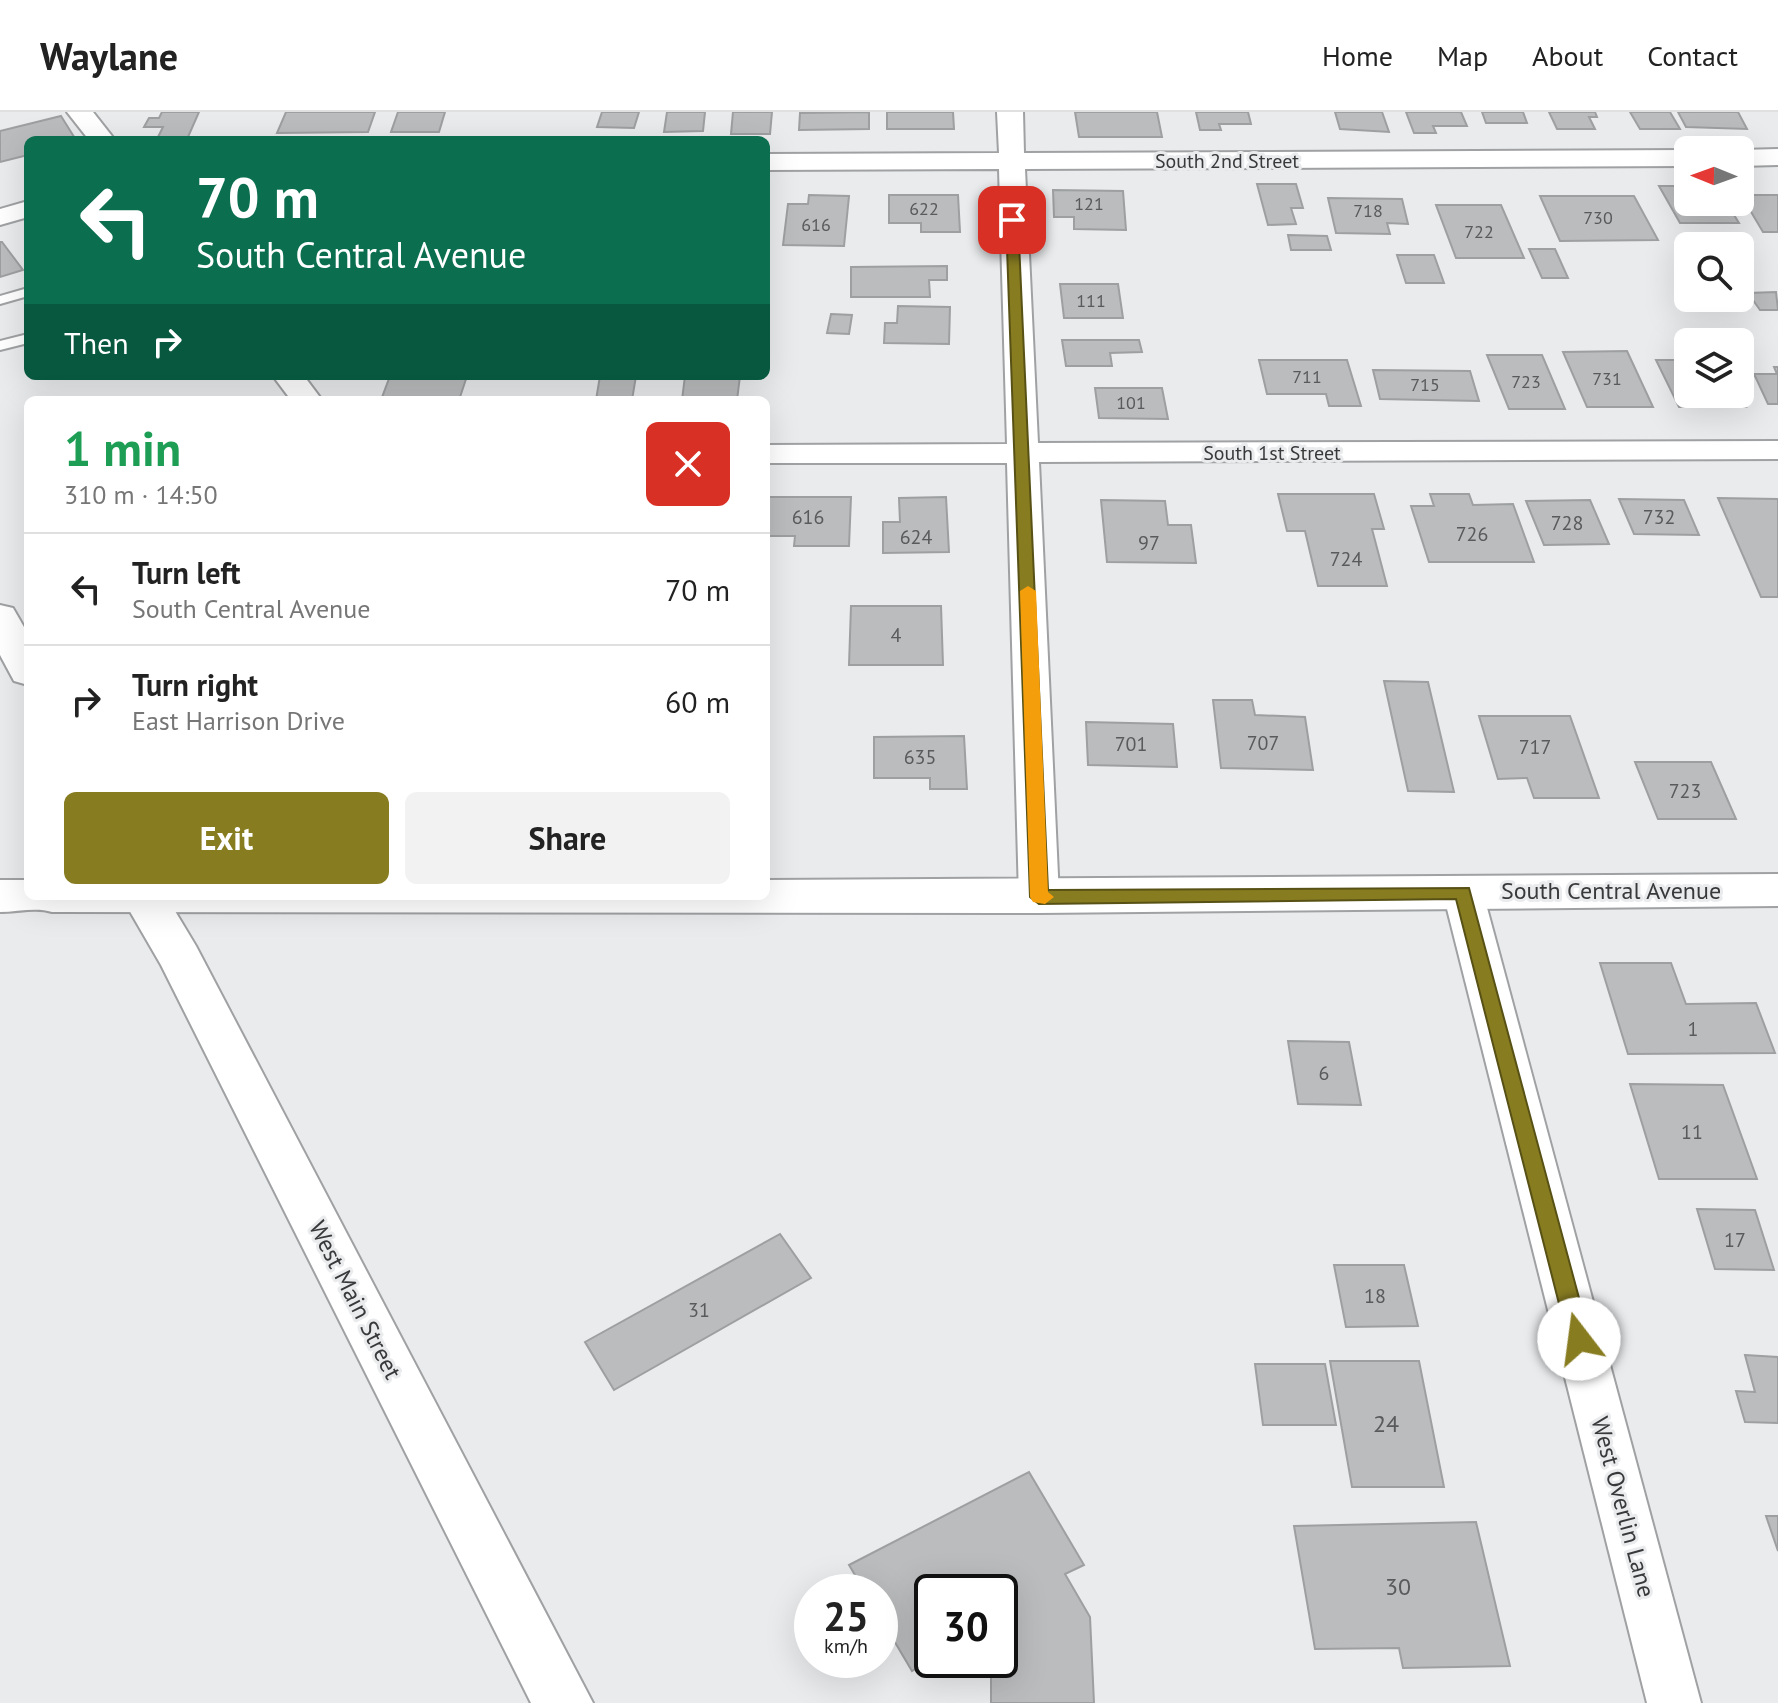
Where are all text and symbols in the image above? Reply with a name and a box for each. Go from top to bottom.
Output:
text: Waylane [40,31,178,80]
text: Home [1322,37,1393,74]
text: Map [1437,37,1488,74]
text: About [1532,37,1603,74]
text: Contact [1647,37,1738,74]
north arrow [1674,136,1754,216]
map controls [1674,136,1754,408]
street label: South 2nd Street [1155,148,1299,174]
text: 70 m [196,161,319,233]
icon: left [64,168,168,272]
pin [978,186,1046,254]
house number: 121 [1074,192,1104,215]
house number: 622 [909,197,939,220]
icon: arrive [990,198,1034,242]
house number: 718 [1353,199,1383,222]
house number: 730 [1583,206,1613,229]
house number: 616 [801,213,831,236]
house number: 722 [1464,220,1494,243]
text: South Central Avenue [196,231,526,278]
button: search [1674,232,1754,312]
house number: 111 [1076,289,1106,312]
icon: right [145,320,189,364]
text: Then [64,323,129,362]
button: layers [1674,328,1754,408]
house number: 711 [1292,365,1322,388]
house number: 731 [1592,367,1622,390]
house number: 723 [1511,370,1541,393]
house number: 715 [1410,373,1440,396]
house number: 101 [1116,391,1146,414]
text: 1 min [64,417,181,479]
button: close [646,422,730,506]
street label: South 1st Street [1203,440,1341,466]
text: 310 m · 14:50 [64,478,218,511]
house number: 616 [792,504,824,530]
house number: 732 [1643,504,1675,530]
house number: 728 [1551,510,1583,536]
house number: 726 [1456,521,1488,547]
house number: 624 [900,524,932,550]
house number: 97 [1138,530,1160,556]
house number: 724 [1330,546,1362,572]
text: Turn left [132,553,240,592]
icon: left [64,567,108,611]
text: 70 m [665,570,730,609]
text: South Central Avenue [132,592,371,625]
house number: 4 [891,622,902,648]
text: Turn right [132,665,258,704]
icon: right [64,679,108,723]
text: 60 m [665,682,730,721]
text: East Harrison Drive [132,704,345,737]
house number: 707 [1247,730,1279,756]
house number: 701 [1115,731,1147,757]
house number: 717 [1519,734,1551,760]
house number: 635 [904,744,936,770]
house number: 723 [1669,778,1701,804]
button: Exit [64,792,389,884]
button: Share [405,792,730,884]
street label: South Central Avenue [1501,875,1721,906]
house number: 1 [1688,1016,1698,1042]
house number: 6 [1319,1060,1329,1086]
house number: 11 [1681,1119,1703,1145]
street label: West Main Street [302,1215,409,1384]
house number: 17 [1724,1227,1746,1253]
house number: 18 [1364,1283,1386,1309]
house number: 31 [688,1297,710,1323]
position arrow [1537,1297,1621,1381]
house number: 24 [1373,1408,1399,1439]
street label: West Overlin Lane [1585,1413,1662,1600]
house number: 30 [1385,1571,1411,1602]
speed limit sign: 30 [914,1574,1018,1678]
text: 25 [823,1590,869,1642]
text: km/h [824,1633,868,1659]

